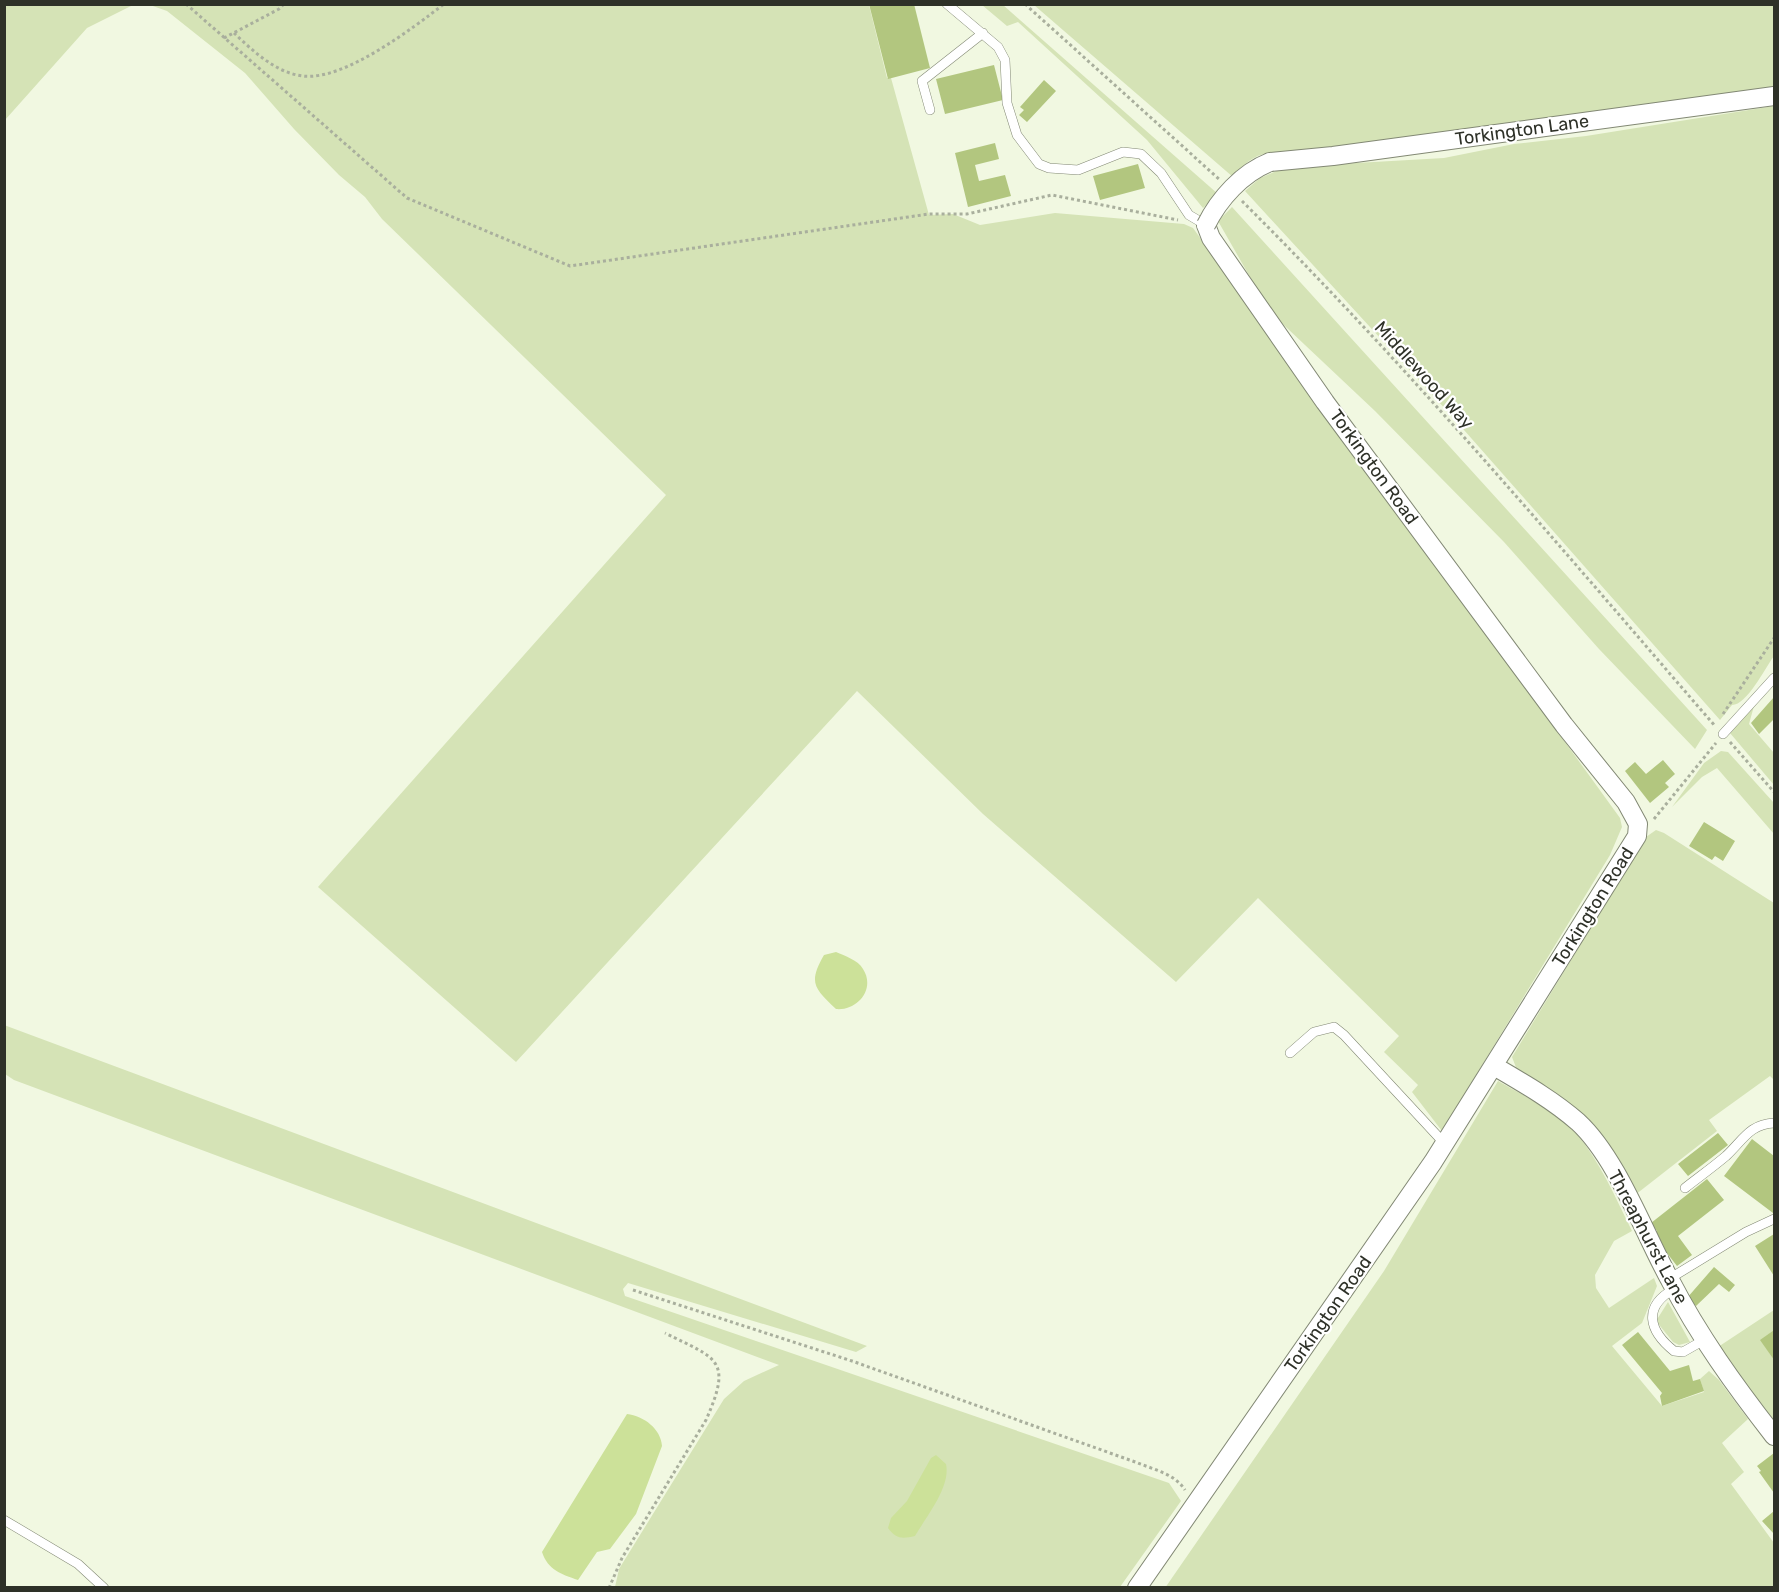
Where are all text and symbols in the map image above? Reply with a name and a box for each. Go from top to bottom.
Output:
street label: Torkington Lane [1454,110,1590,150]
street label: Middlewood Way [1370,316,1478,434]
street label: Torkington Road [1325,405,1423,529]
street label: Torkington Road [1548,843,1638,971]
street label: Threaphurst Lane [1603,1166,1693,1308]
street label: Torkington Road [1280,1252,1376,1376]

